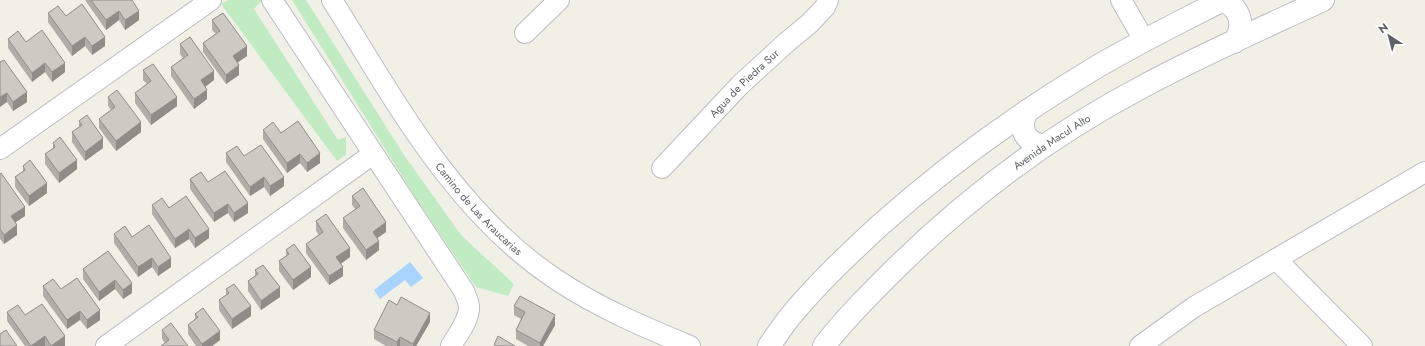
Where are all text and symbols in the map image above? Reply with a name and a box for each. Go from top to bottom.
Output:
north arrow [1369,16,1409,56]
text: N [1375,19,1391,37]
street label: Agua de Piedra Sur [705,45,783,121]
street label: Avenida Macul Alto [1010,110,1093,174]
street label: Camino de Las Araucarias [432,159,526,259]

